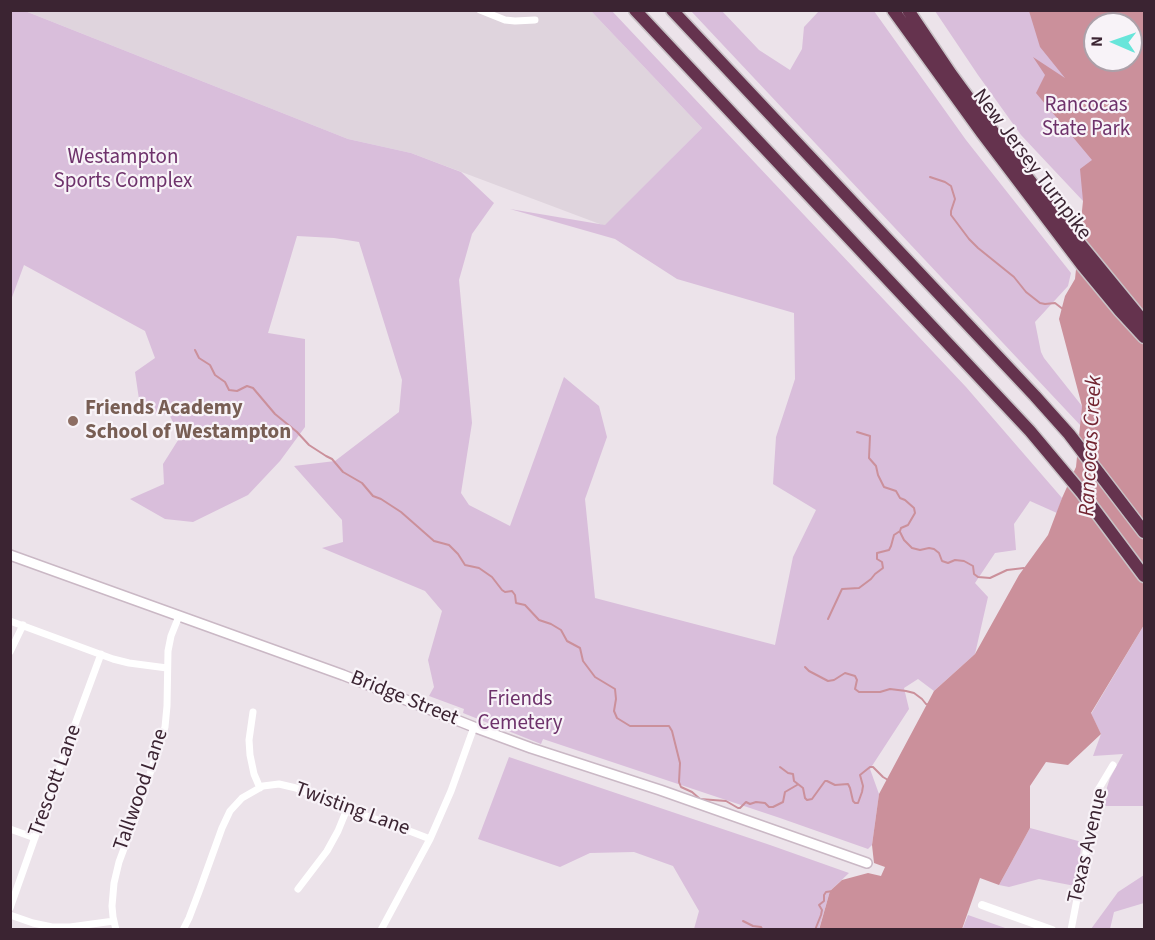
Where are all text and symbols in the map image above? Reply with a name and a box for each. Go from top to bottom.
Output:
north arrow [1083,12,1143,72]
text: N [1086,36,1108,47]
street label: New Jersey Turnpike [966,85,1096,245]
park label: Rancocas State Park [1042,93,1130,143]
park label: Westampton Sports Complex [54,145,192,195]
water label: Rancocas Creek [1075,375,1109,517]
place label: Friends Academy School of Westampton [85,396,291,446]
marker: Friends Academy School of Westampton [66,414,80,428]
street label: Bridge Street [346,666,462,732]
park label: Friends Cemetery [478,687,562,737]
street label: Trescott Lane [24,722,88,840]
street label: Tallwood Lane [109,726,175,854]
street label: Twisting Lane [291,778,413,842]
street label: Texas Avenue [1063,786,1115,906]

